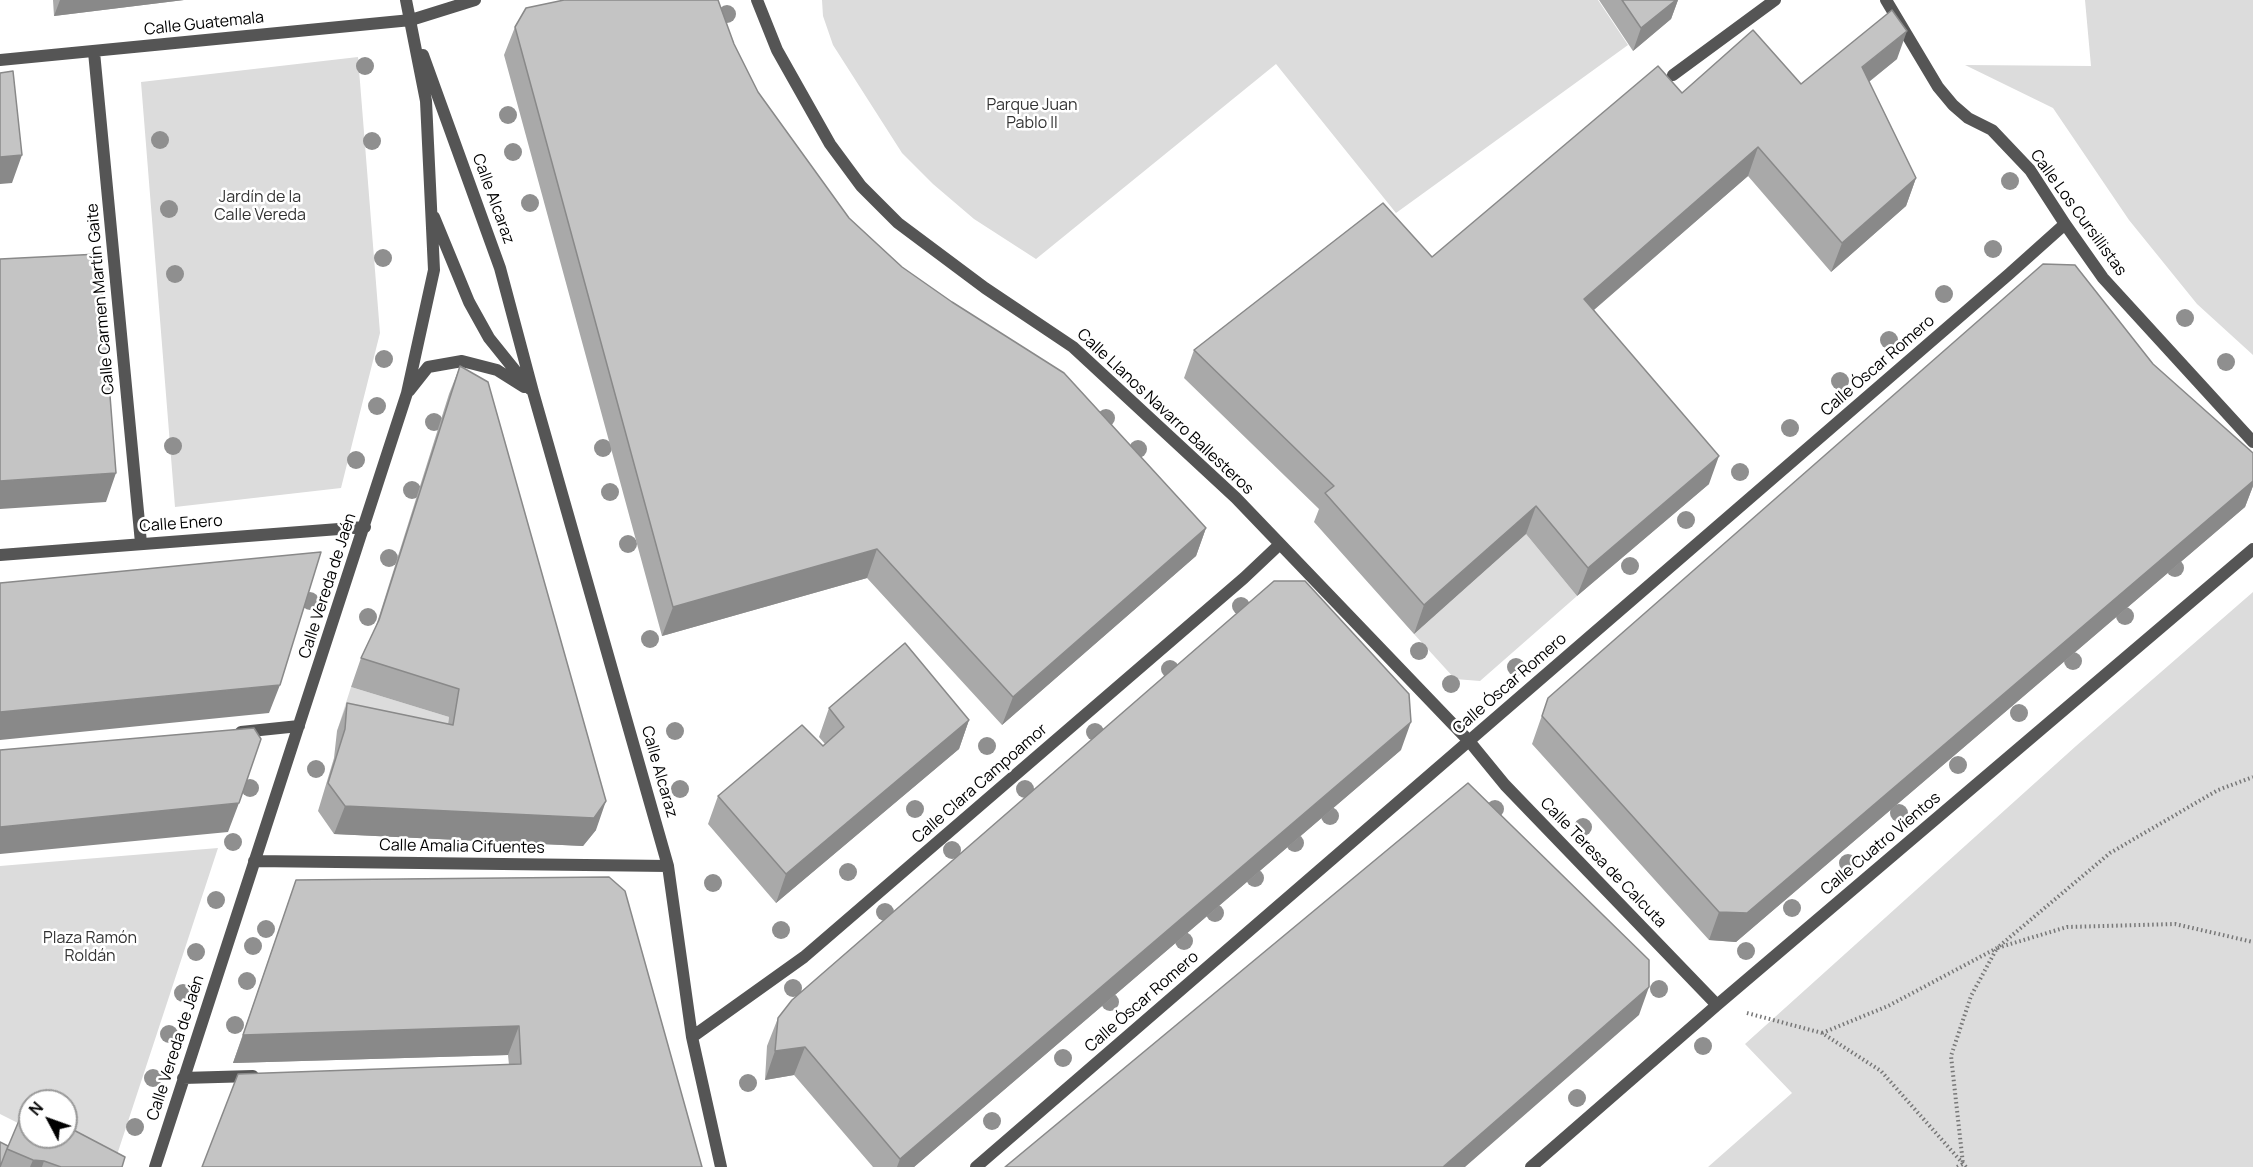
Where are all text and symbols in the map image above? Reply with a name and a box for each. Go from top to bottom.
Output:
street label: Calle Guatemala [143,8,265,40]
park label: Parque Juan Pablo II [987,96,1077,134]
street label: Calle Los Cursillistas [2026,146,2130,280]
street label: Calle Alcaraz [468,151,518,247]
park label: Jardín de la Calle Vereda [214,188,306,226]
street label: Calle Carmen Martín Gaite [83,202,119,396]
street label: Calle Óscar Romero [1817,311,1939,421]
street label: Calle Llanos Navarro Ballesteros [1073,325,1257,499]
street label: Calle Vereda de Jaén [295,511,361,661]
street label: Calle Enero [139,512,223,536]
street label: Calle Óscar Romero [1449,629,1571,739]
street label: Calle Clara Campoamor [909,720,1051,848]
street label: Calle Alcaraz [637,724,681,820]
street label: Calle Cuatro Vientos [1817,788,1945,900]
street label: Calle Teresa de Calcuta [1536,794,1670,932]
street label: Calle Amalia Cifuentes [379,836,545,858]
park label: Plaza Ramón Roldán [43,929,137,967]
street label: Calle Óscar Romero [1081,947,1203,1057]
street label: Calle Vereda de Jaén [143,973,209,1123]
north arrow [18,1089,78,1149]
text: N [24,1097,48,1120]

